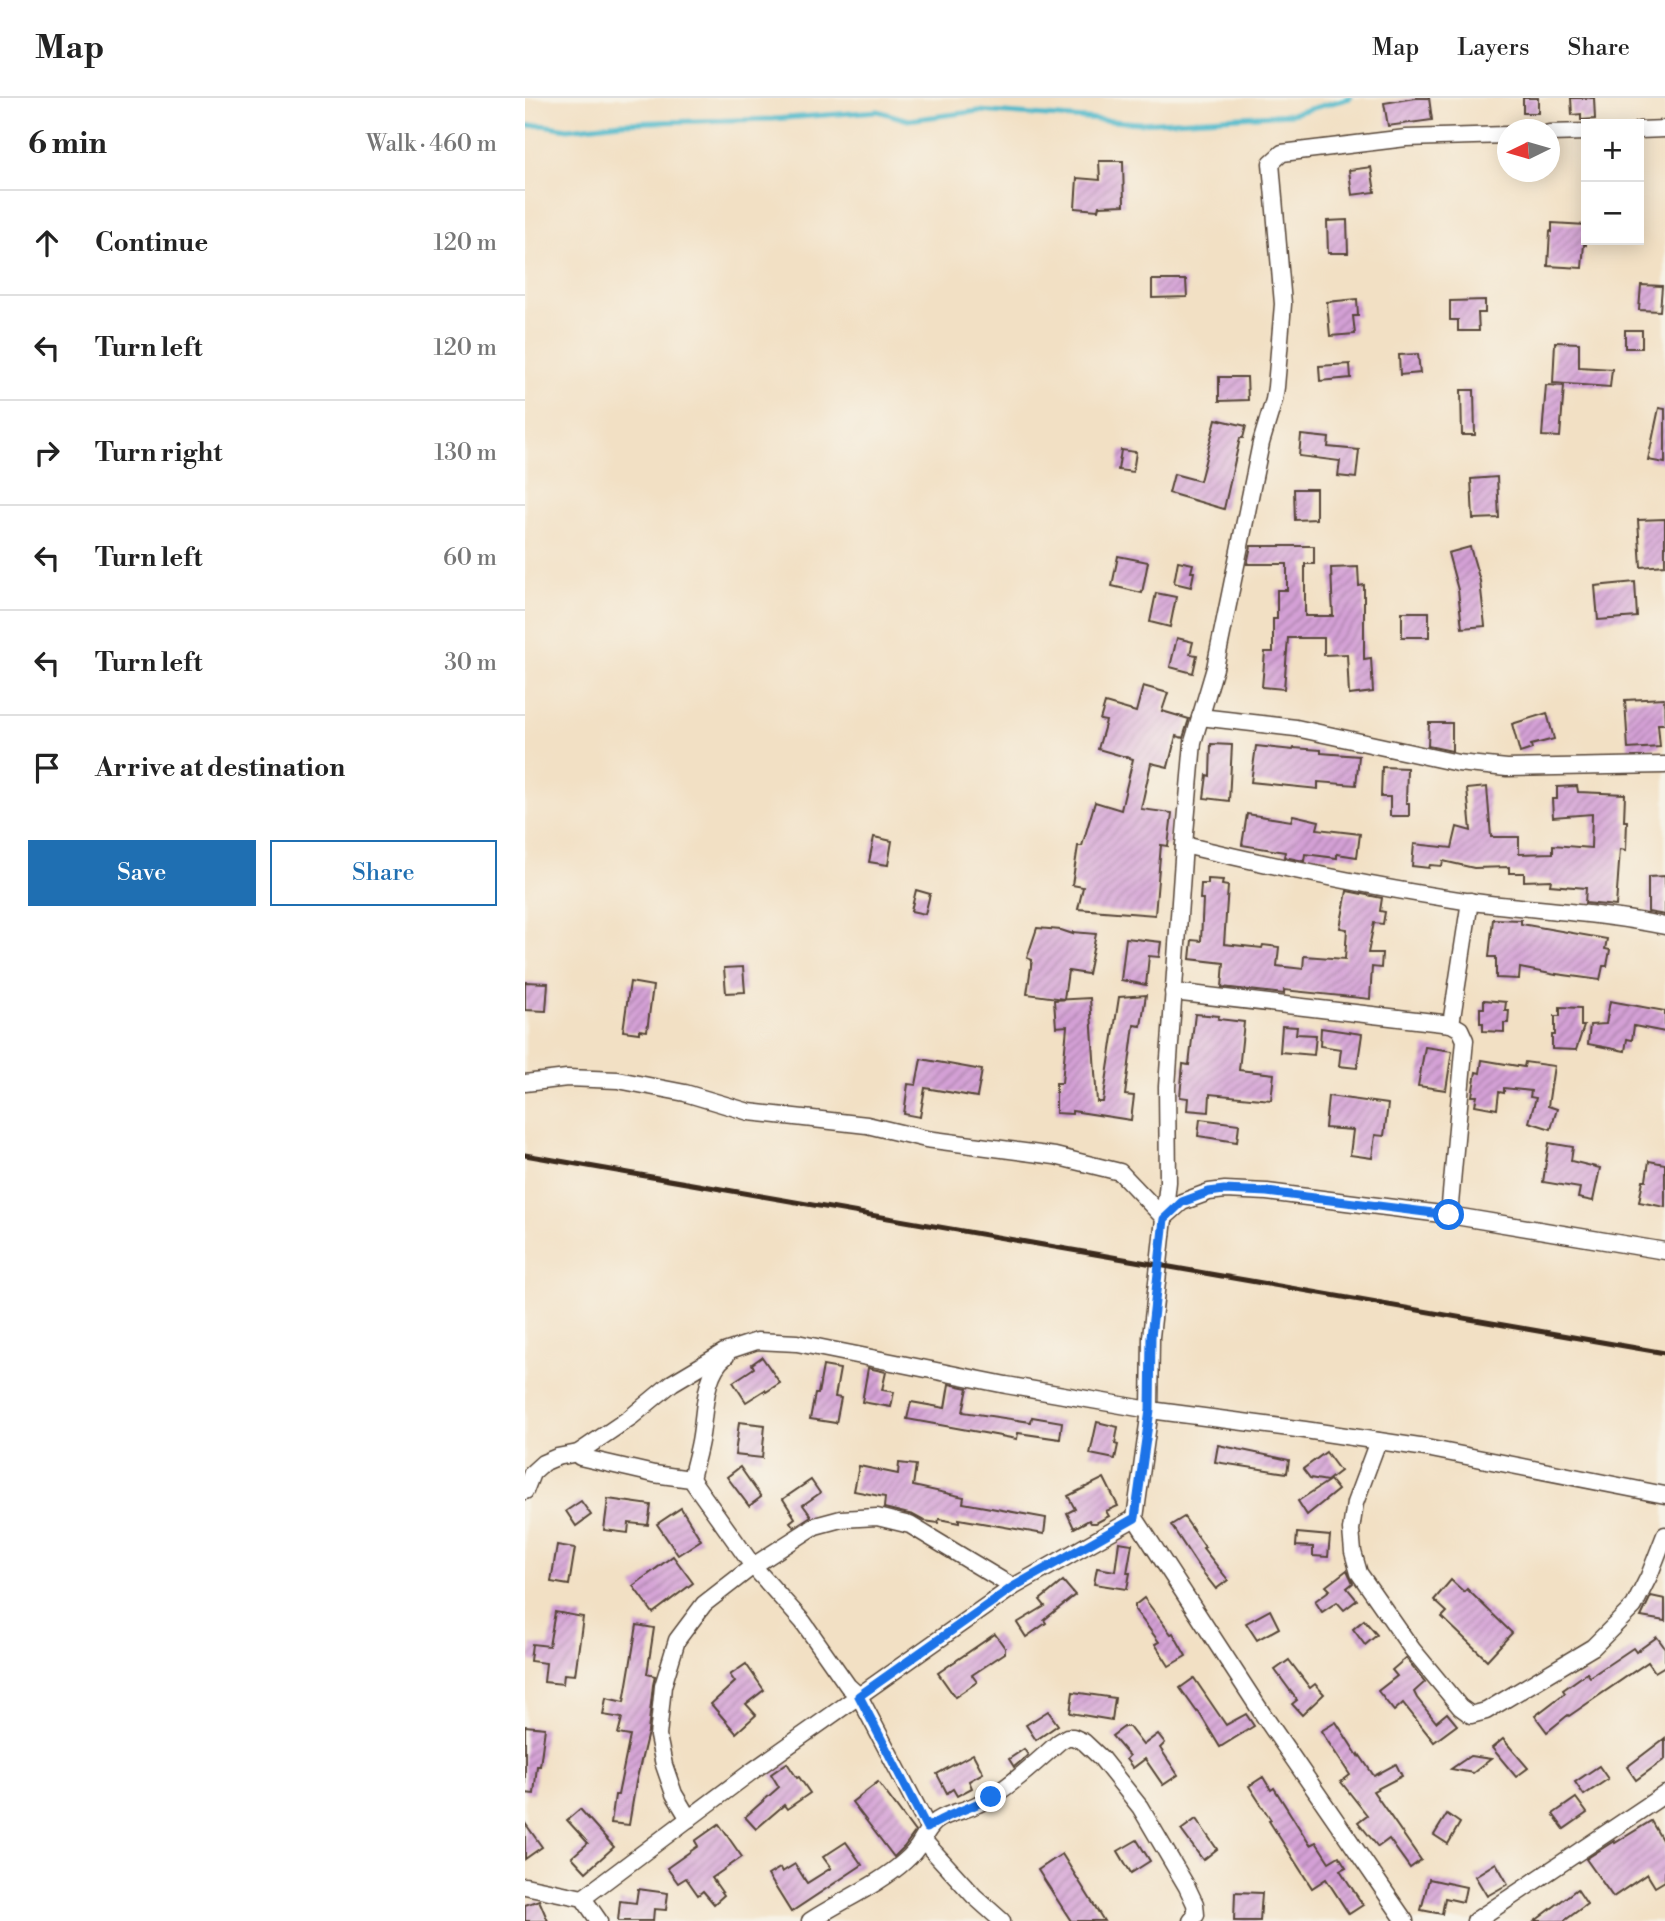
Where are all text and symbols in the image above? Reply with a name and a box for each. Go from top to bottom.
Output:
text: Map [35,28,104,69]
text: Map [1372,33,1419,63]
text: Layers [1457,33,1529,63]
text: Share [1567,33,1630,63]
north arrow [1497,119,1560,182]
map controls [1581,119,1644,245]
button: + [1581,119,1644,182]
text: 6 min [28,125,107,163]
text: Walk · 460 m [366,130,497,158]
button: − [1581,182,1644,245]
icon: ahead [28,224,66,262]
text: Continue [95,227,208,259]
text: 120 m [433,229,497,257]
icon: left [28,329,66,367]
text: Turn left [95,332,203,364]
text: 120 m [433,334,497,362]
icon: right [28,434,66,472]
text: Turn right [95,437,223,469]
text: 130 m [434,439,497,467]
icon: left [28,539,66,577]
text: Turn left [95,542,203,574]
text: 60 m [443,544,497,572]
icon: left [28,644,66,682]
text: Turn left [95,647,203,679]
text: 30 m [444,649,497,677]
icon: arrive [28,749,66,787]
text: Arrive at destination [95,752,345,784]
button: Save [28,840,256,906]
button: Share [270,840,497,906]
route start [1433,1199,1464,1230]
route end [975,1781,1006,1812]

